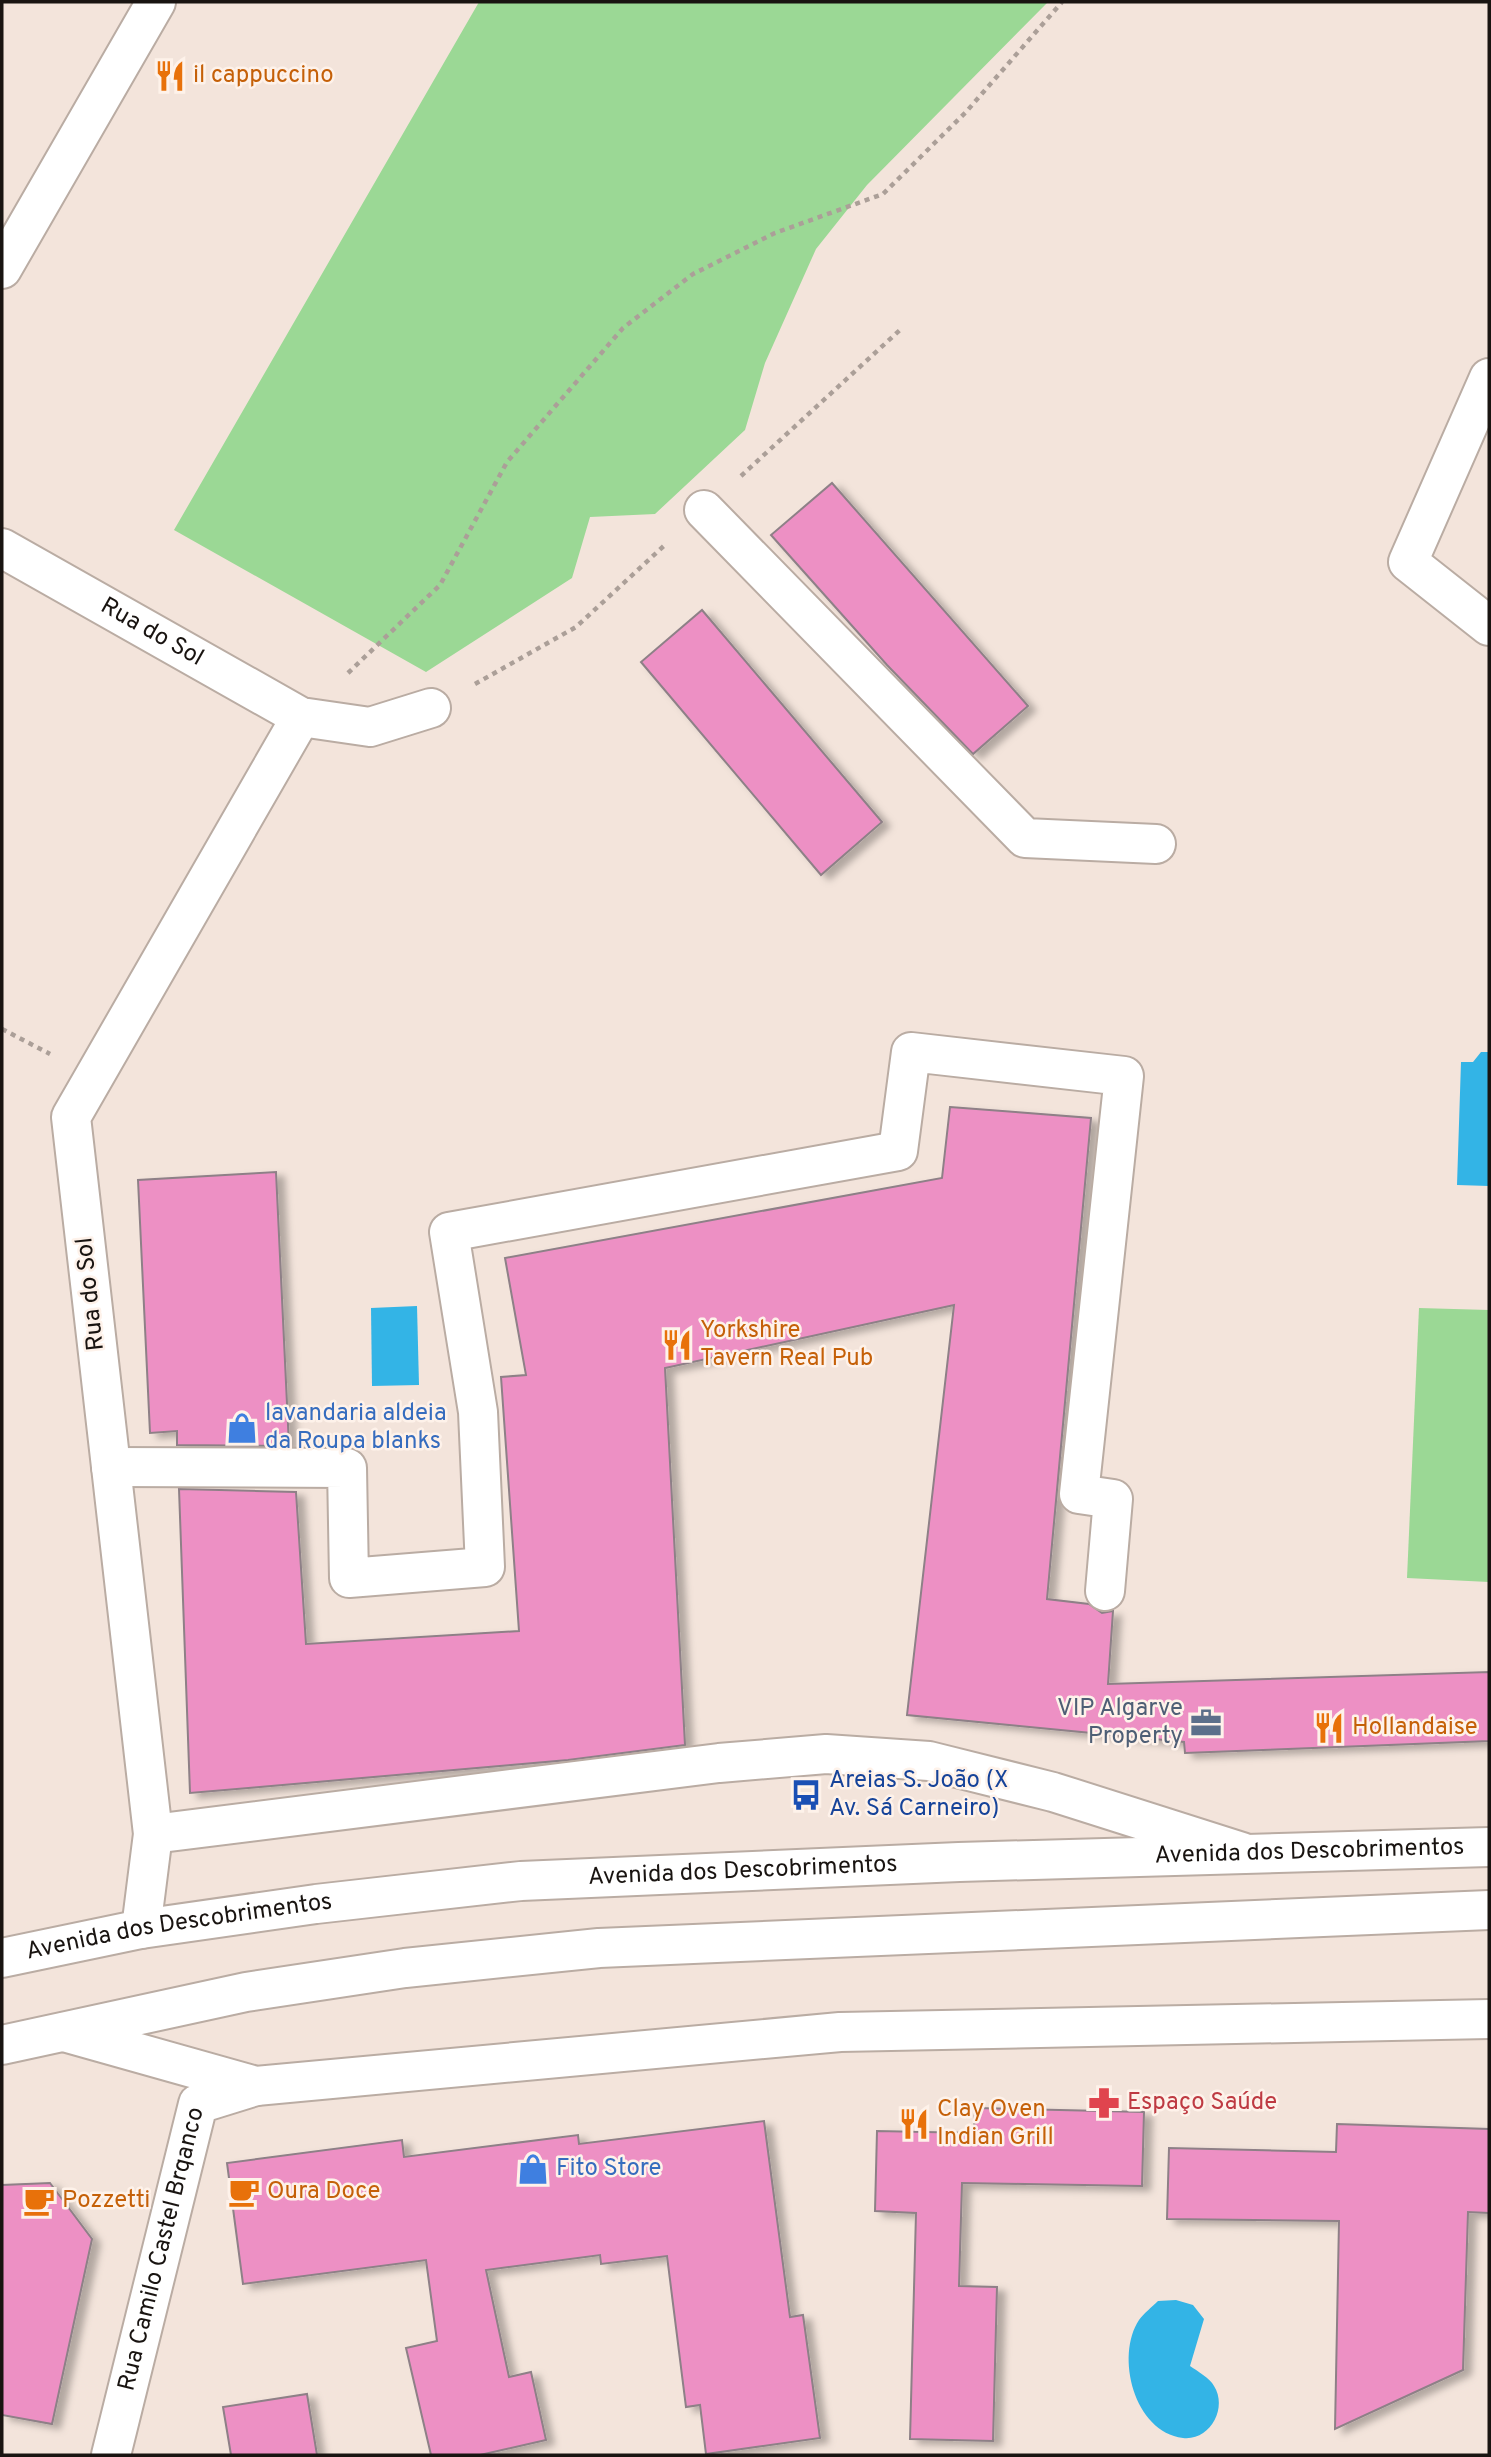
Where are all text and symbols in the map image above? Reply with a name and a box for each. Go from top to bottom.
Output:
restaurant icon: il cappuccino [153,59,187,93]
place label: il cappuccino [193,61,334,91]
street label: Rua do Sol [95,592,209,674]
street label: Rua do Sol [70,1236,112,1352]
place label: Yorkshire Tavern Real Pub [700,1316,873,1374]
restaurant icon: Yorkshire Tavern Real Pub [660,1328,694,1362]
place label: lavandaria aldeia da Roupa blanks [265,1399,447,1457]
shop icon: lavandaria aldeia da Roupa blanks [225,1411,259,1445]
place label: VIP Algarve Property [1057,1694,1183,1752]
office icon: VIP Algarve Property [1189,1706,1223,1740]
restaurant icon: Hollandaise [1312,1711,1346,1745]
place label: Hollandaise [1352,1713,1478,1743]
place label: Areias S. João (X Av. Sá Carneiro) [829,1766,1008,1824]
bus stop icon: Areias S. João (X Av. Sá Carneiro) [789,1778,823,1812]
street label: Avenida dos Descobrimentos [1154,1833,1465,1871]
street label: Avenida dos Descobrimentos [587,1850,898,1893]
street label: Avenida dos Descobrimentos [23,1887,334,1968]
pharmacy icon: Espaço Saúde [1087,2086,1121,2120]
place label: Espaço Saúde [1127,2088,1277,2118]
place label: Clay Oven Indian Grill [937,2095,1054,2153]
street label: Rua Camilo Castel Brqanco [112,2104,212,2394]
restaurant icon: Clay Oven Indian Grill [897,2107,931,2141]
shop icon: Fito Store [516,2152,550,2186]
place label: Fito Store [556,2154,661,2184]
cafe icon: Oura Doce [227,2175,261,2209]
place label: Oura Doce [267,2177,380,2207]
cafe icon: Pozzetti [22,2184,56,2218]
place label: Pozzetti [62,2186,150,2216]

